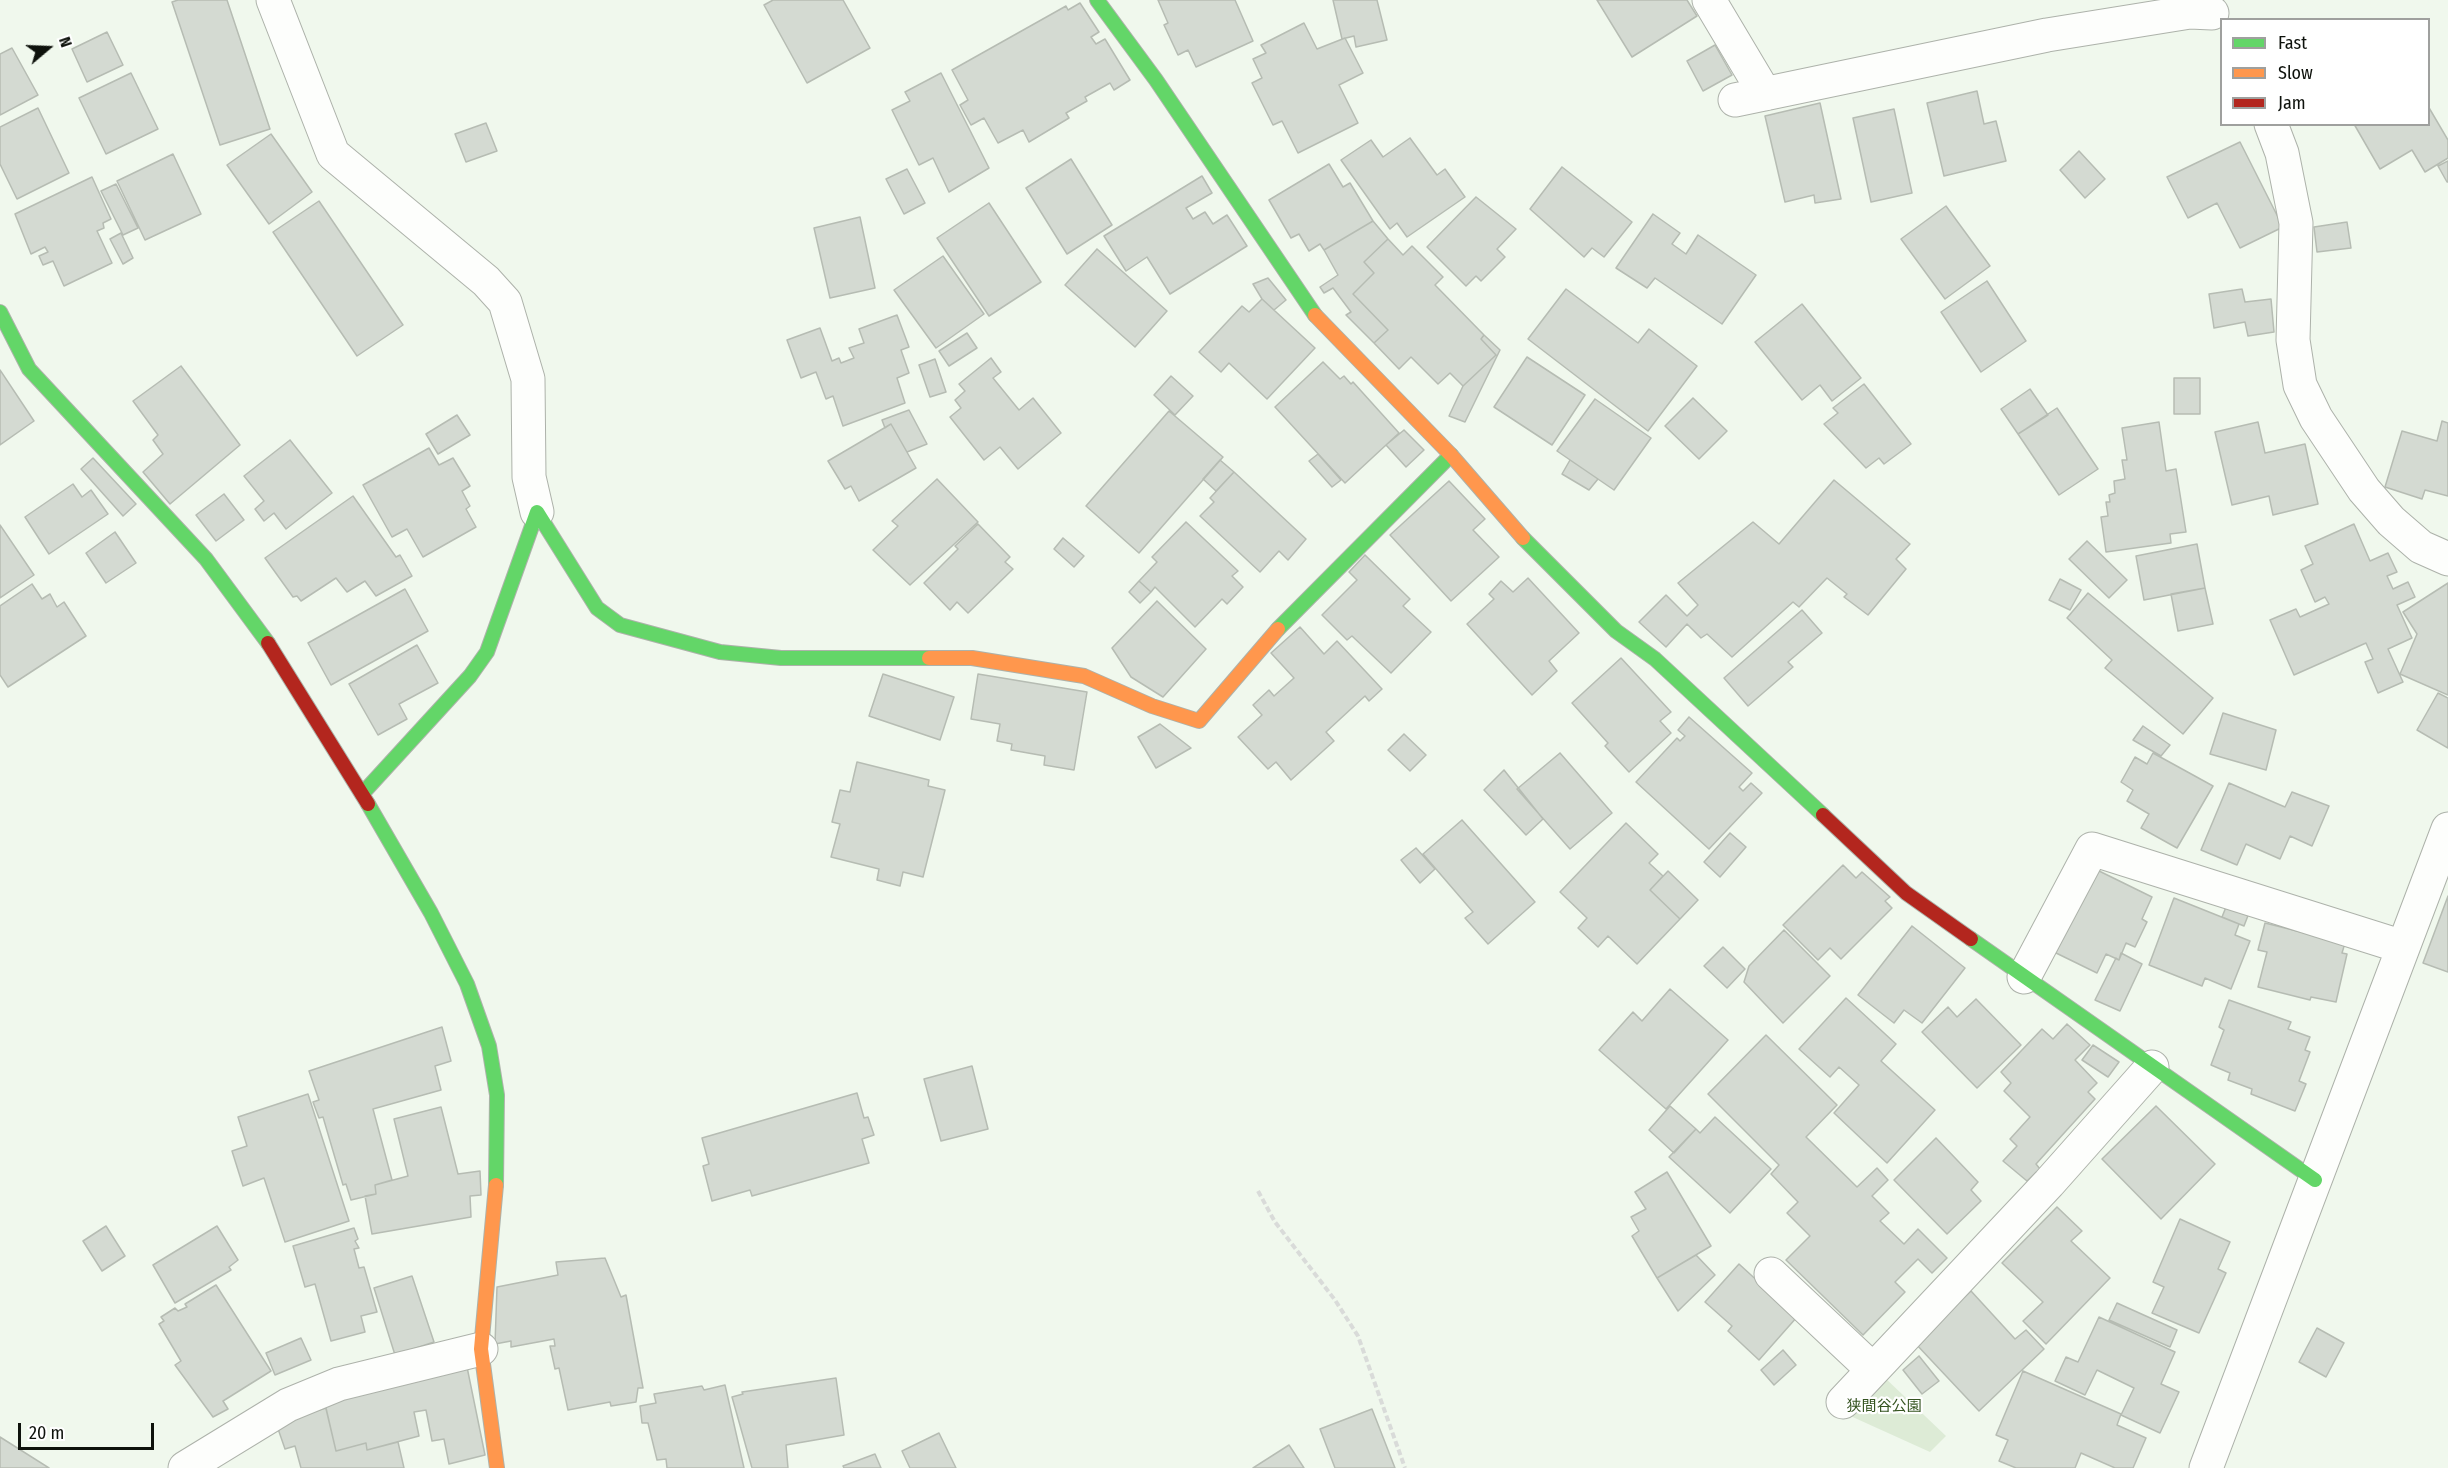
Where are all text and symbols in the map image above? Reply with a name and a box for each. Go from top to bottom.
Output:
north arrow [18,18,78,78]
legend [2220,18,2430,126]
text: Fast [2278,32,2307,54]
text: N [55,34,76,50]
text: Slow [2278,62,2313,84]
text: Jam [2278,92,2306,114]
park label: 狭間谷公園 [1847,1398,1921,1416]
scale bar [21,1411,158,1449]
text: 20 m [29,1422,64,1444]

